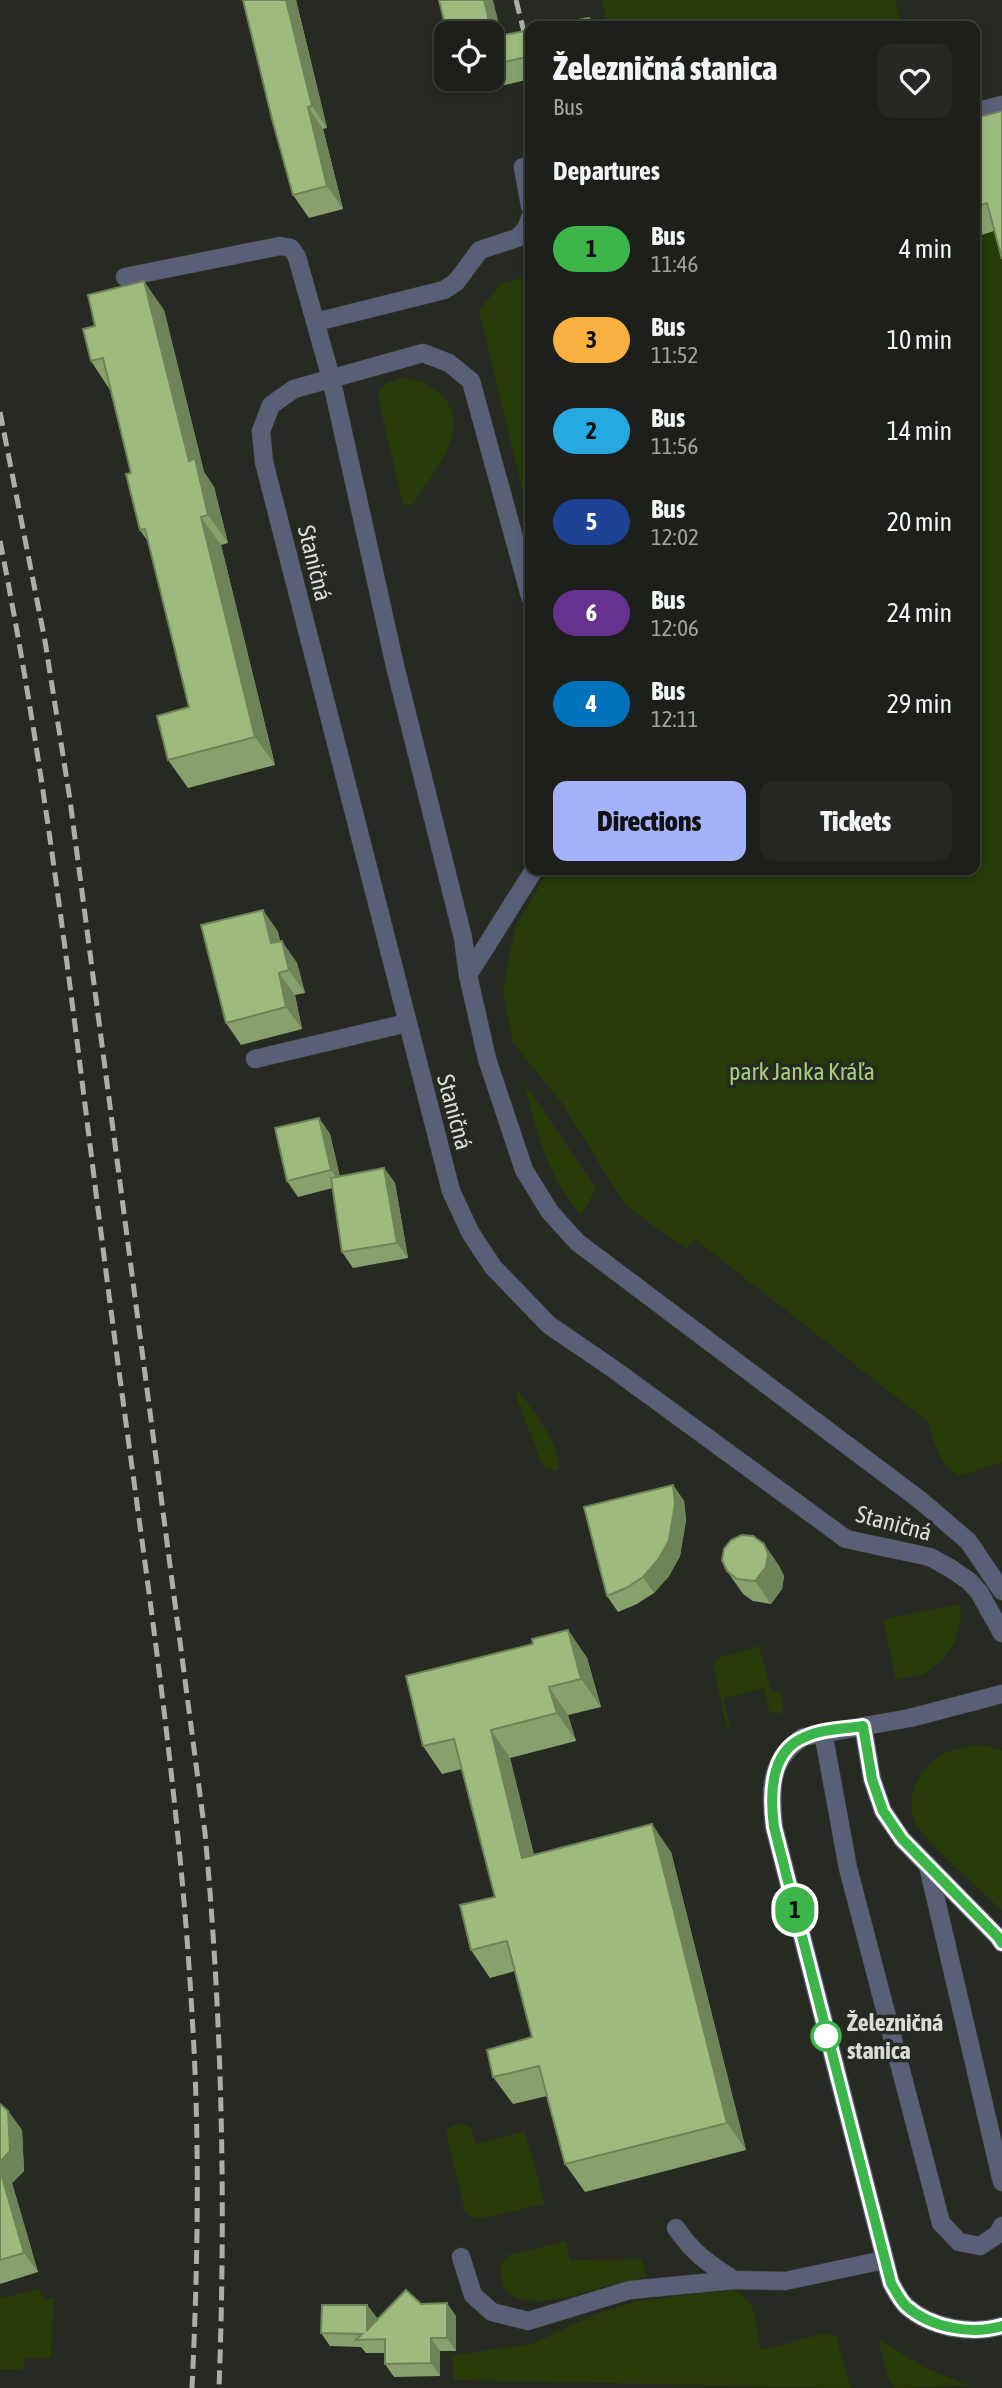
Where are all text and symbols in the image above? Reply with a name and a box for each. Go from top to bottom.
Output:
map controls [434,21,504,91]
button: locate [434,21,504,91]
button: heart [878,44,952,118]
text: Železničná stanica [553,49,777,87]
text: Bus [553,94,583,120]
text: Departures [553,156,660,186]
text: Bus [651,221,685,251]
text: 4 min [899,234,952,264]
text: 1 [586,235,597,262]
text: 11:46 [651,251,698,277]
text: Bus [651,312,685,342]
text: 10 min [887,325,952,355]
text: 3 [586,326,597,353]
text: 11:52 [651,342,698,368]
text: Bus [651,403,685,433]
text: 14 min [887,416,952,446]
text: 2 [586,417,597,444]
text: 11:56 [651,433,698,459]
text: Bus [651,494,685,524]
text: 20 min [887,507,952,537]
text: 5 [586,508,597,535]
street label: Staničná [293,522,337,604]
text: 12:02 [651,524,699,550]
text: Bus [651,585,685,615]
text: 24 min [887,598,952,628]
text: 6 [586,599,597,626]
text: 12:06 [651,615,699,641]
text: Bus [651,676,685,706]
text: 29 min [887,689,952,719]
text: 4 [586,690,597,717]
text: 12:11 [651,706,698,732]
button: Directions [553,781,746,861]
button: Tickets [760,781,952,861]
park label: park Janka Kráľa [729,1058,875,1085]
street label: Staničná [432,1071,478,1153]
street label: Staničná [853,1500,935,1546]
line badge: 1 [772,1887,818,1933]
text: 1 [789,1896,801,1923]
place label: Železničná stanica [847,2009,943,2064]
marker: Železničná stanica [811,2021,841,2051]

